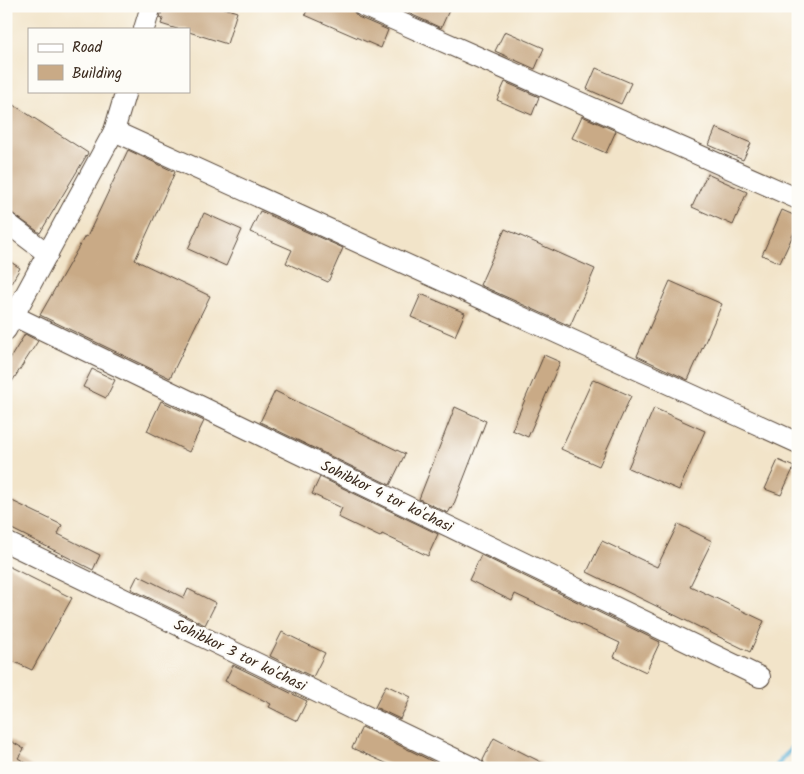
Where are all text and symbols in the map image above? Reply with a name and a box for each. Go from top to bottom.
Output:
legend [28,28,190,92]
text: Road [72,36,103,60]
text: Building [72,62,122,86]
street label: Sohibkor 4 tor ko'chasi [316,454,458,540]
street label: Sohibkor 3 tor ko'chasi [169,613,311,699]

